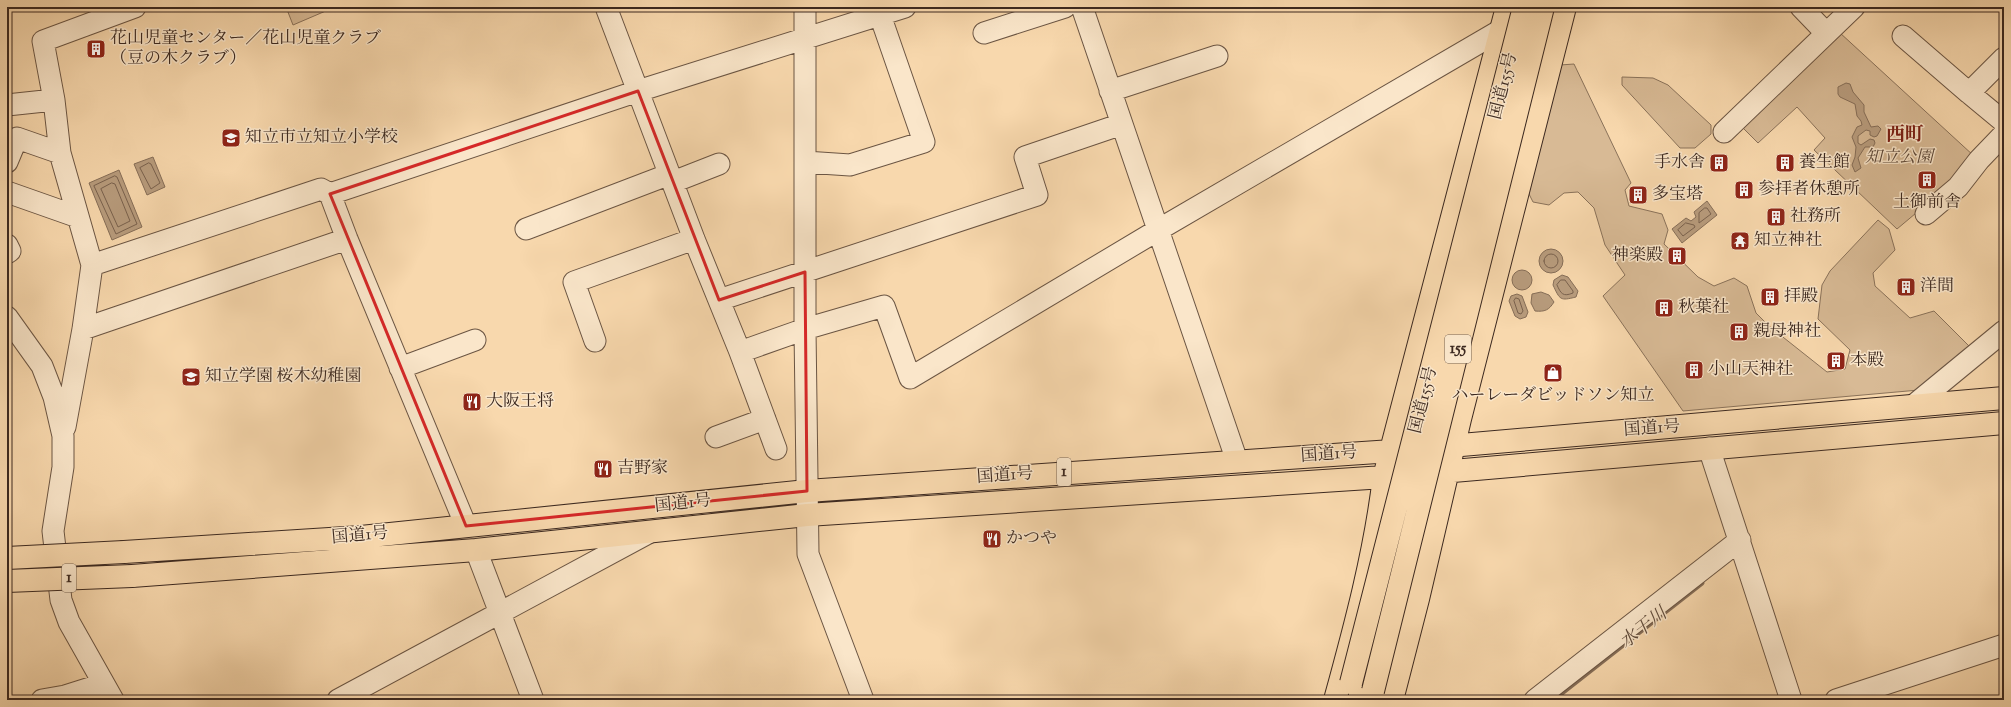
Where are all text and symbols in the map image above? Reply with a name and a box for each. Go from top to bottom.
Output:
place label: 花山児童センター／花山児童クラブ （豆の木クラブ） [110,27,381,71]
building icon: 花山児童センター／花山児童クラブ （豆の木クラブ） [85,38,107,60]
street label: 国道155号 [1484,50,1524,122]
district label: 西町 [1886,122,1924,149]
place label: 知立市立知立小学校 [245,126,398,150]
school or university icon: 知立市立知立小学校 [220,127,242,149]
park label: 知立公園 [1865,146,1936,170]
place label: 手水舎 [1654,151,1705,175]
place label: 養生館 [1799,151,1850,175]
building icon: 手水舎 [1708,152,1730,174]
building icon: 養生館 [1774,152,1796,174]
building icon: 土御前舎 [1916,169,1938,191]
place label: 参拝者休憩所 [1758,178,1860,202]
building icon: 参拝者休憩所 [1733,179,1755,201]
place label: 多宝塔 [1652,183,1703,207]
building icon: 多宝塔 [1627,184,1649,206]
place label: 土御前舎 [1893,191,1961,215]
place label: 社務所 [1790,205,1841,229]
building icon: 社務所 [1765,206,1787,228]
place label: 知立神社 [1754,229,1822,253]
temple icon: 知立神社 [1729,230,1751,252]
place label: 神楽殿 [1612,244,1663,268]
building icon: 神楽殿 [1666,245,1688,267]
place label: 洋間 [1920,275,1954,299]
building icon: 洋間 [1895,276,1917,298]
place label: 拝殿 [1784,285,1818,309]
building icon: 拝殿 [1759,286,1781,308]
place label: 秋葉社 [1678,296,1729,320]
building icon: 秋葉社 [1653,297,1675,319]
place label: 親母神社 [1753,320,1821,344]
building icon: 親母神社 [1728,321,1750,343]
road number: 155 [1445,335,1471,363]
place label: 本殿 [1850,349,1884,373]
building icon: 本殿 [1825,350,1847,372]
place label: 小山天神社 [1708,358,1793,382]
building icon: 小山天神社 [1683,359,1705,381]
shop icon: ハーレーダビッドソン知立 [1542,362,1564,384]
street label: 国道155号 [1404,364,1444,436]
place label: 知立学園 桜木幼稚園 [205,365,362,389]
school or university icon: 知立学園 桜木幼稚園 [180,366,202,388]
place label: ハーレーダビッドソン知立 [1452,384,1654,408]
place label: 大阪王将 [486,390,554,414]
restaurant icon: 大阪王将 [461,391,483,413]
street label: 国道1号 [1623,415,1681,443]
street label: 国道1号 [1300,441,1358,469]
place label: 吉野家 [617,457,668,481]
restaurant icon: 吉野家 [592,458,614,480]
road number: 1 [1057,458,1071,486]
street label: 国道1号 [976,462,1034,490]
street label: 国道1号 [654,489,712,519]
street label: 国道1号 [331,522,389,550]
place label: かつや [1006,527,1057,551]
restaurant icon: かつや [981,528,1003,550]
road number: 1 [62,564,76,592]
water label: 水干川 [1615,601,1675,656]

